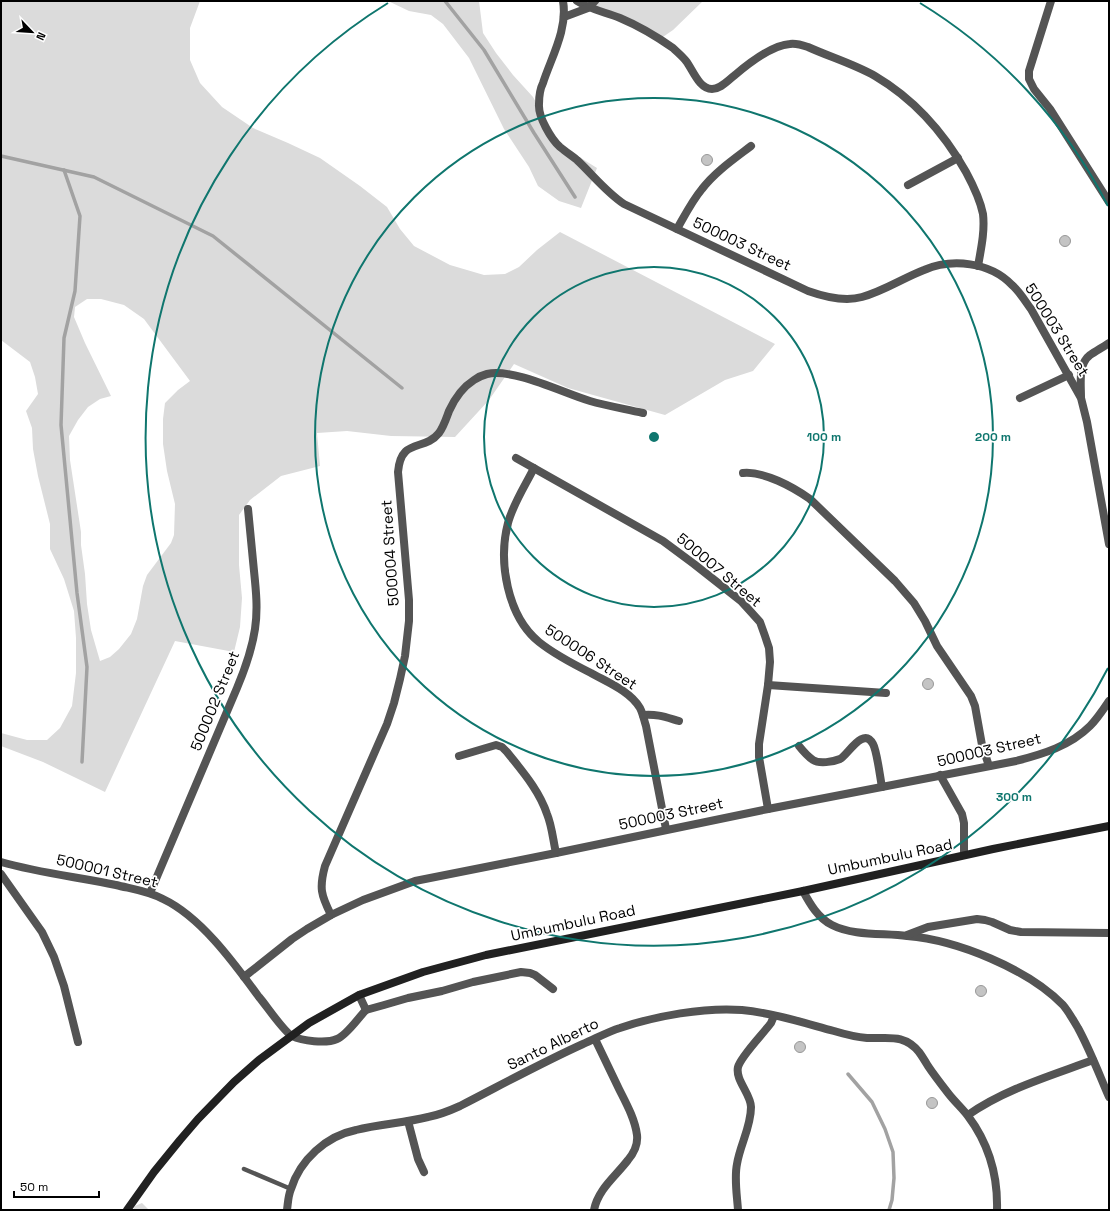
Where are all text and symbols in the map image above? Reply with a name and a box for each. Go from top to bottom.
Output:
north arrow [12,12,52,52]
text: N [33,30,49,43]
street label: 500003 Street [690,212,794,275]
street label: 500003 Street [1021,280,1094,380]
text: 100 m [807,429,841,445]
text: 200 m [975,429,1011,445]
centre of rings [647,430,661,444]
street label: 500004 Street [376,499,403,607]
street label: 500007 Street [673,528,766,611]
street label: 500006 Street [542,620,641,694]
street label: 500002 Street [186,648,243,754]
street label: 500003 Street [935,728,1043,771]
text: 300 m [996,789,1032,805]
street label: 500003 Street [617,793,725,834]
street label: Umbumbulu Road [826,834,954,879]
street label: 500001 Street [55,850,160,891]
street label: Umbumbulu Road [509,900,637,945]
street label: Santo Alberto [504,1013,602,1074]
scale bar [14,1173,99,1199]
text: 50 m [20,1179,48,1195]

